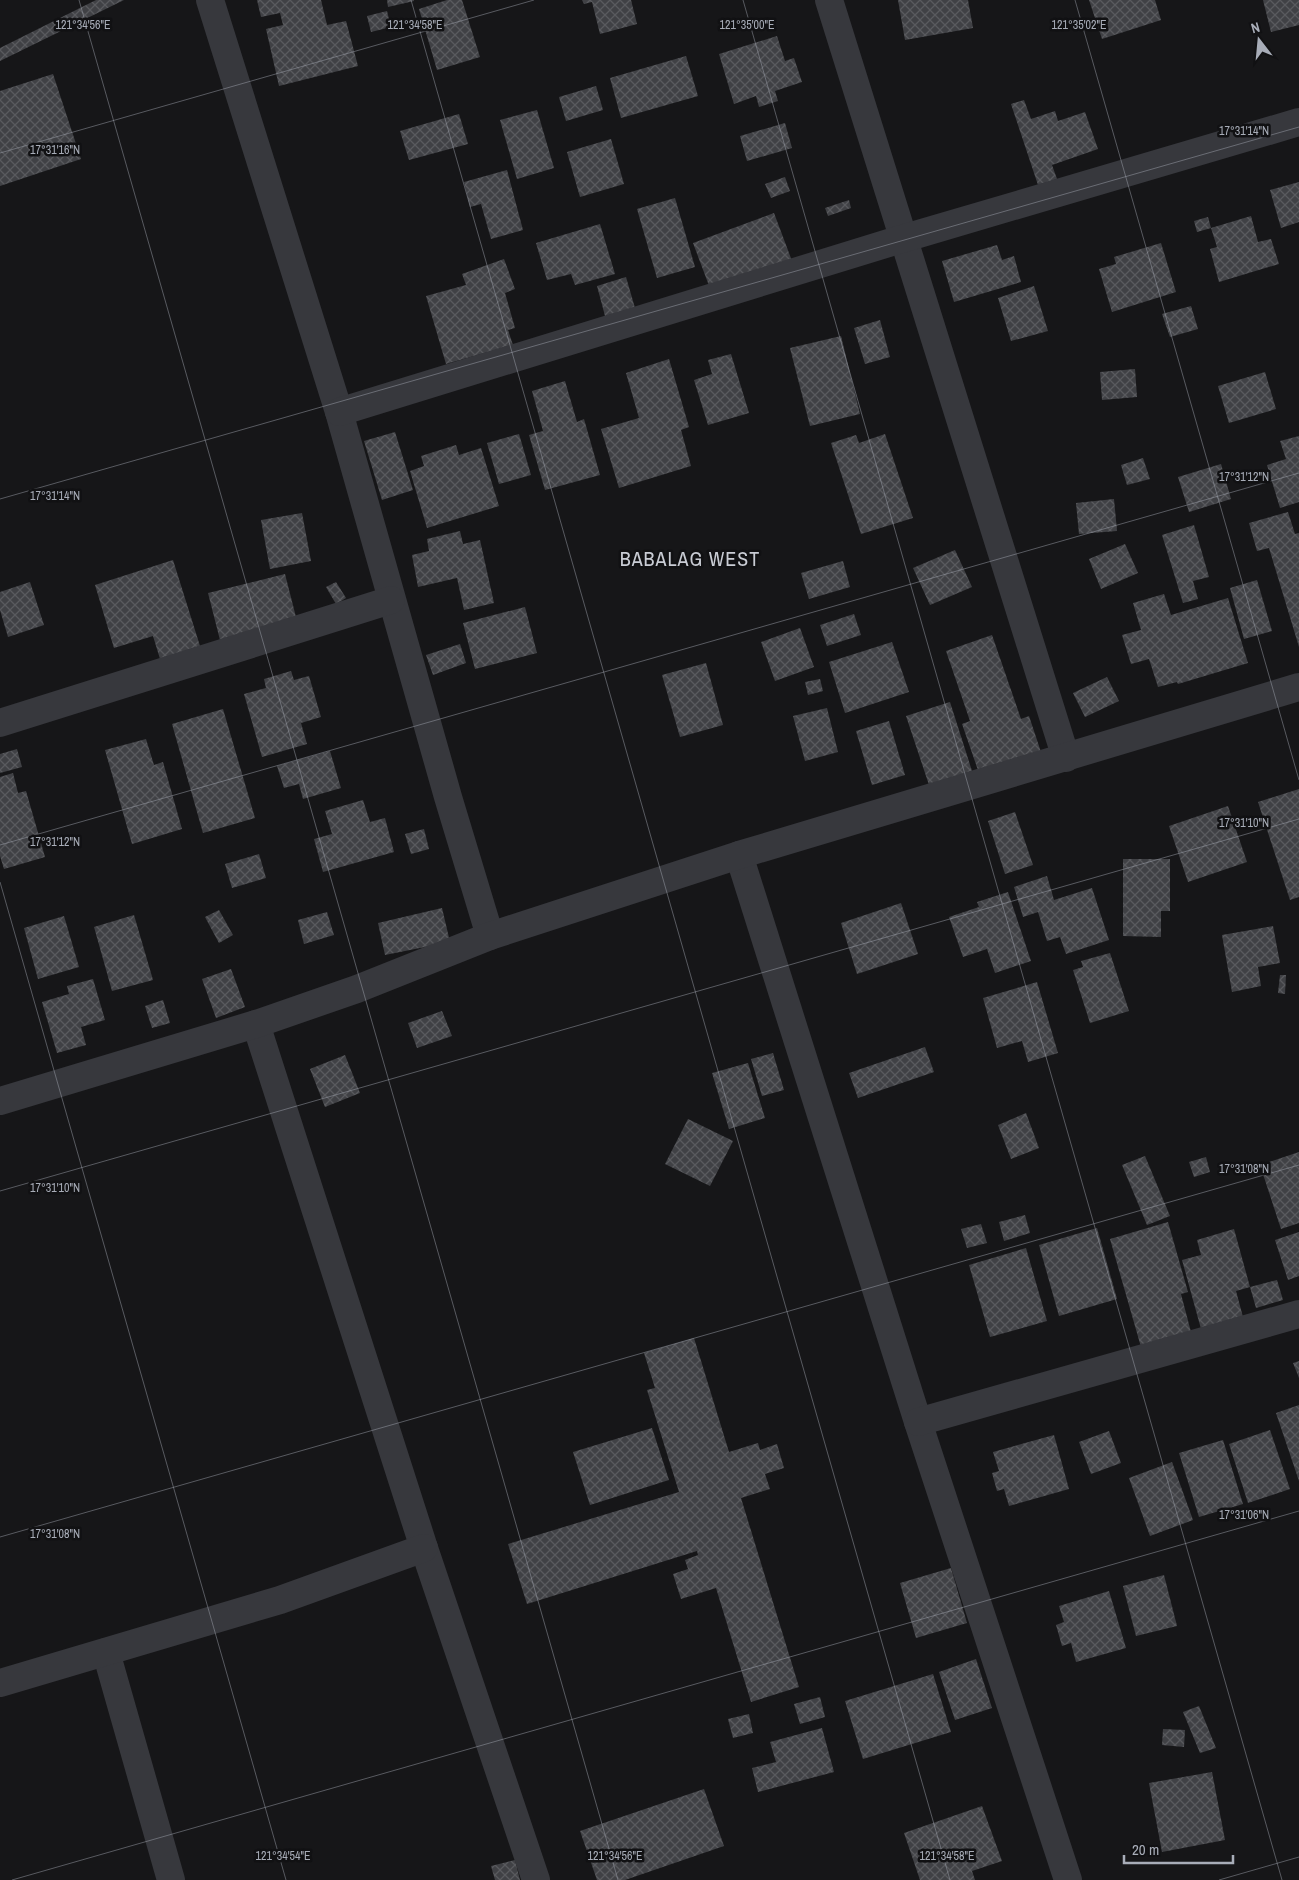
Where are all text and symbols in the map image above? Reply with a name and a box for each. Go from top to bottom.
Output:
north arrow [1234,15,1284,65]
text: 121°34'56"E [55,17,111,33]
text: 121°34'58"E [387,17,443,33]
text: 121°35'00"E [719,17,775,33]
text: 121°35'02"E [1051,17,1107,33]
text: N [1249,18,1262,37]
text: 17°31'14"N [1219,123,1269,139]
text: 17°31'16"N [30,142,80,158]
text: 17°31'12"N [1219,469,1269,485]
text: 17°31'14"N [30,488,80,504]
district label: BABALAG WEST [620,545,760,572]
text: 17°31'10"N [1219,815,1269,831]
text: 17°31'12"N [30,834,80,850]
text: 17°31'08"N [1219,1161,1269,1177]
text: 17°31'10"N [30,1180,80,1196]
text: 17°31'06"N [1219,1507,1269,1523]
text: 17°31'08"N [30,1526,80,1542]
scale bar [1124,1832,1233,1864]
text: 20 m [1132,1839,1159,1860]
text: 121°34'54"E [255,1848,311,1864]
text: 121°34'56"E [587,1848,643,1864]
text: 121°34'58"E [919,1848,975,1864]

